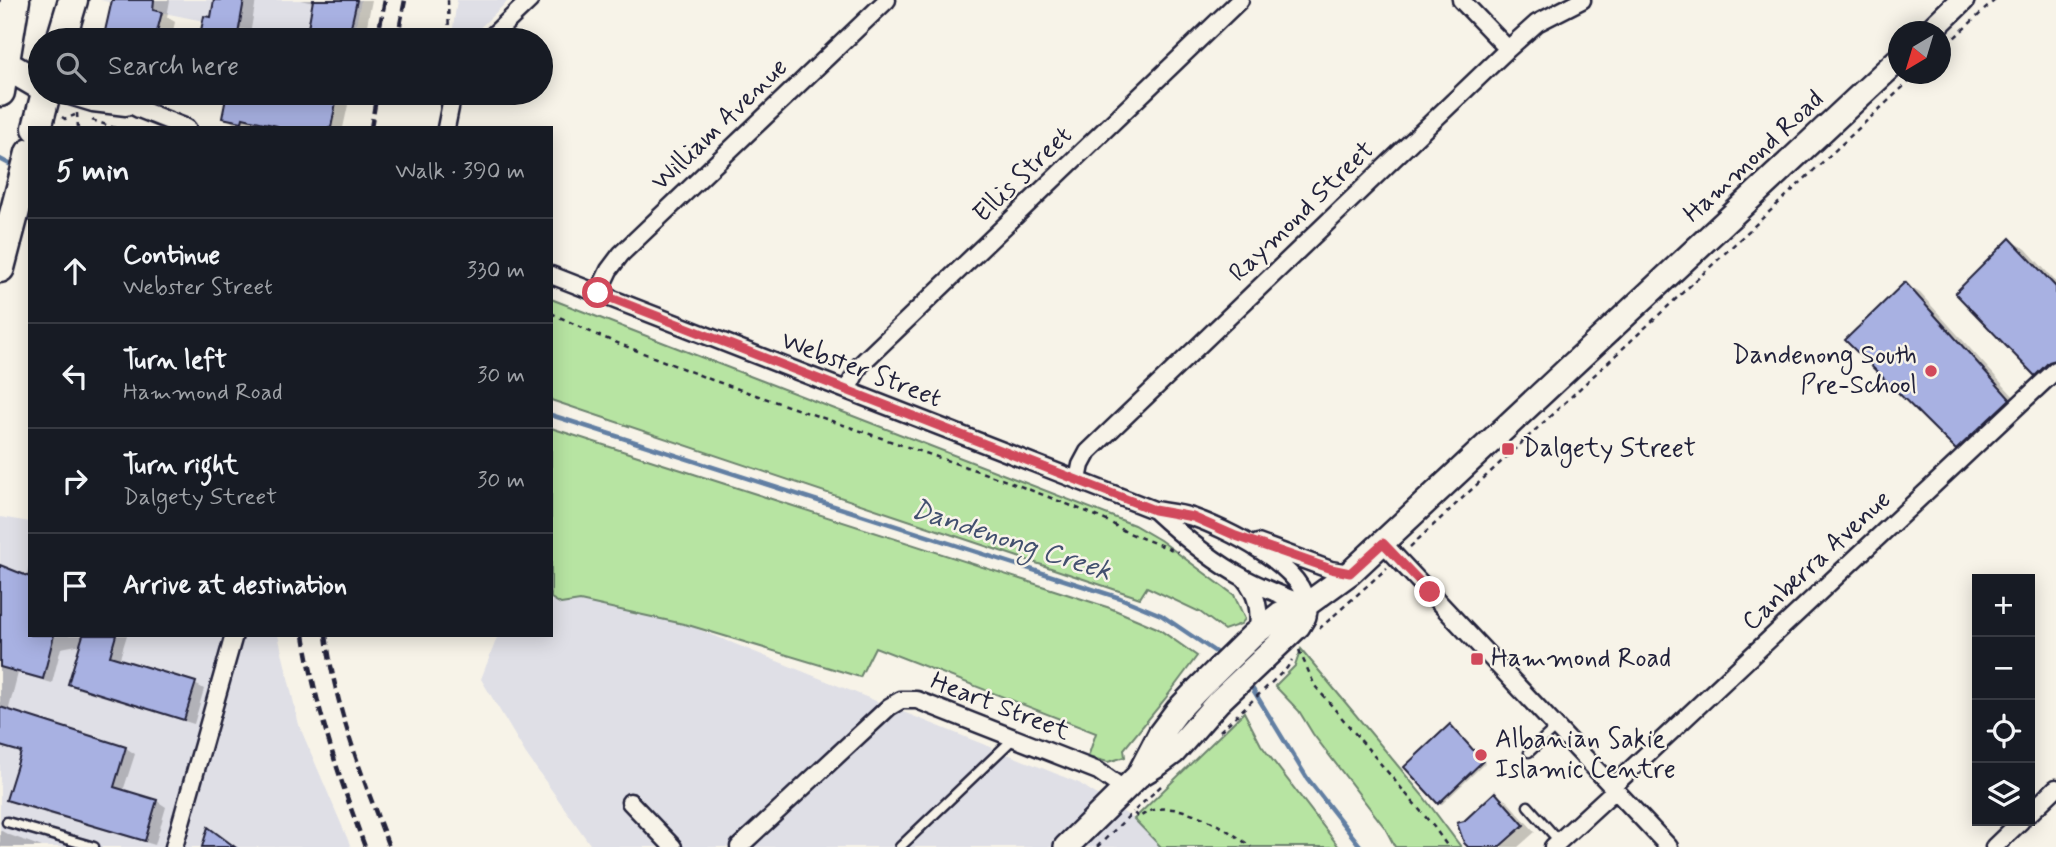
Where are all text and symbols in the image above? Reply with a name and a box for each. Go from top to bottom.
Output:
north arrow [1888,21,1951,84]
search box [28,28,553,105]
icon: search [52,48,90,86]
text: Search here [108,50,239,84]
street label: William Avenue [644,51,796,199]
street label: Hammond Road [1677,83,1831,231]
street label: Ellis Street [966,119,1080,231]
street label: Raymond Street [1222,134,1382,290]
text: 5 min [56,152,130,191]
text: Walk · 390 m [395,157,525,187]
text: Continue [123,239,220,273]
icon: ahead [56,252,94,290]
text: 330 m [467,256,525,286]
text: Webster Street [123,273,273,303]
route start [582,277,613,308]
street label: Webster Street [776,324,946,416]
place label: Dandenong South Pre-School [1732,339,1917,403]
text: Turn left [123,344,227,378]
icon: left [56,357,94,395]
text: 30 m [477,361,525,391]
marker: Dandenong South Pre-School [1923,363,1939,379]
text: Hammond Road [123,378,282,408]
place label: Dalgety Street [1522,432,1696,468]
marker: Dalgety Street [1500,441,1516,457]
text: Turn right [123,449,239,483]
icon: right [56,462,94,500]
text: 30 m [477,466,525,496]
text: Dalgety Street [123,483,277,513]
street label: Canberra Avenue [1735,483,1899,639]
water label: Dandenong Creek [905,491,1116,593]
icon: arrive [56,567,94,605]
text: Arrive at destination [123,569,347,603]
map controls [1972,574,2035,826]
button: + [1972,574,2035,637]
route end [1414,576,1445,607]
button: − [1972,637,2035,700]
place label: Hammond Road [1491,642,1671,676]
marker: Hammond Road [1469,651,1485,667]
street label: Heart Street [926,665,1074,749]
button: locate [1972,700,2035,763]
place label: Albanian Sakie Islamic Centre [1495,723,1676,787]
marker: Albanian Sakie Islamic Centre [1473,747,1489,763]
button: layers [1972,763,2035,826]

